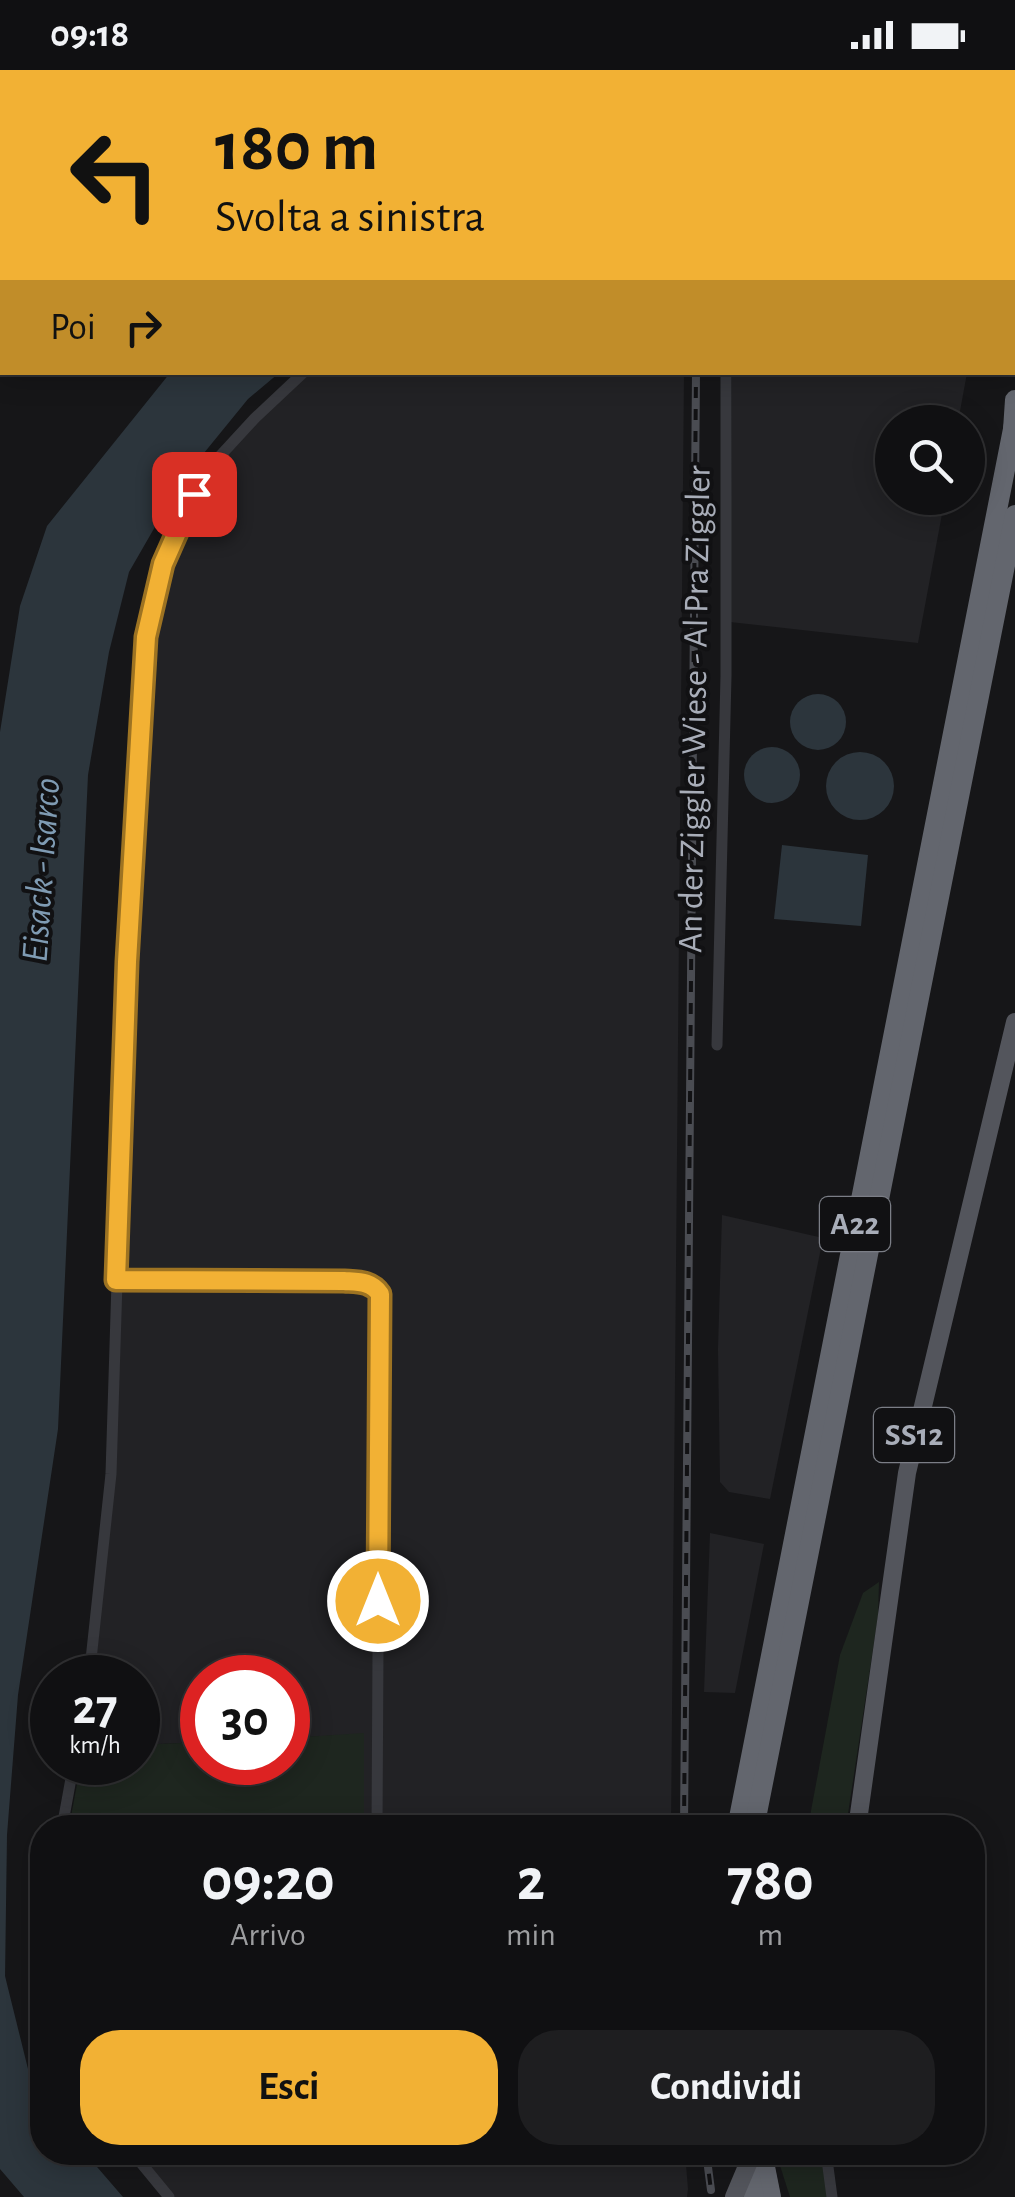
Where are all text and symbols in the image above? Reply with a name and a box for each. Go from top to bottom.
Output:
text: 09:18 [50,16,129,54]
icon: left [50,110,180,240]
text: 180 m [215,113,378,183]
text: Svolta a sinistra [215,195,485,240]
icon: right [116,300,171,355]
text: Poi [50,309,96,347]
map controls [875,405,985,515]
button: search [875,405,985,515]
pin [152,452,237,537]
street label: An der Ziggler Wiese - Al Pra Ziggler [673,464,717,953]
icon: arrive [167,467,222,522]
water label: Eisack - Isarco [17,777,67,963]
road number: A22 [820,1197,890,1251]
road number: SS12 [874,1408,954,1462]
position arrow [326,1549,430,1653]
speed limit sign: 30 [180,1655,310,1785]
text: 27 [72,1683,118,1733]
text: km/h [69,1733,121,1758]
text: 09:20 [201,1851,335,1911]
text: 2 [517,1851,545,1911]
text: 780 [727,1851,814,1911]
text: Arrivo [230,1919,306,1951]
text: min [506,1919,556,1951]
text: m [758,1919,783,1951]
button: Esci [80,2030,498,2145]
button: Condividi [518,2030,935,2145]

